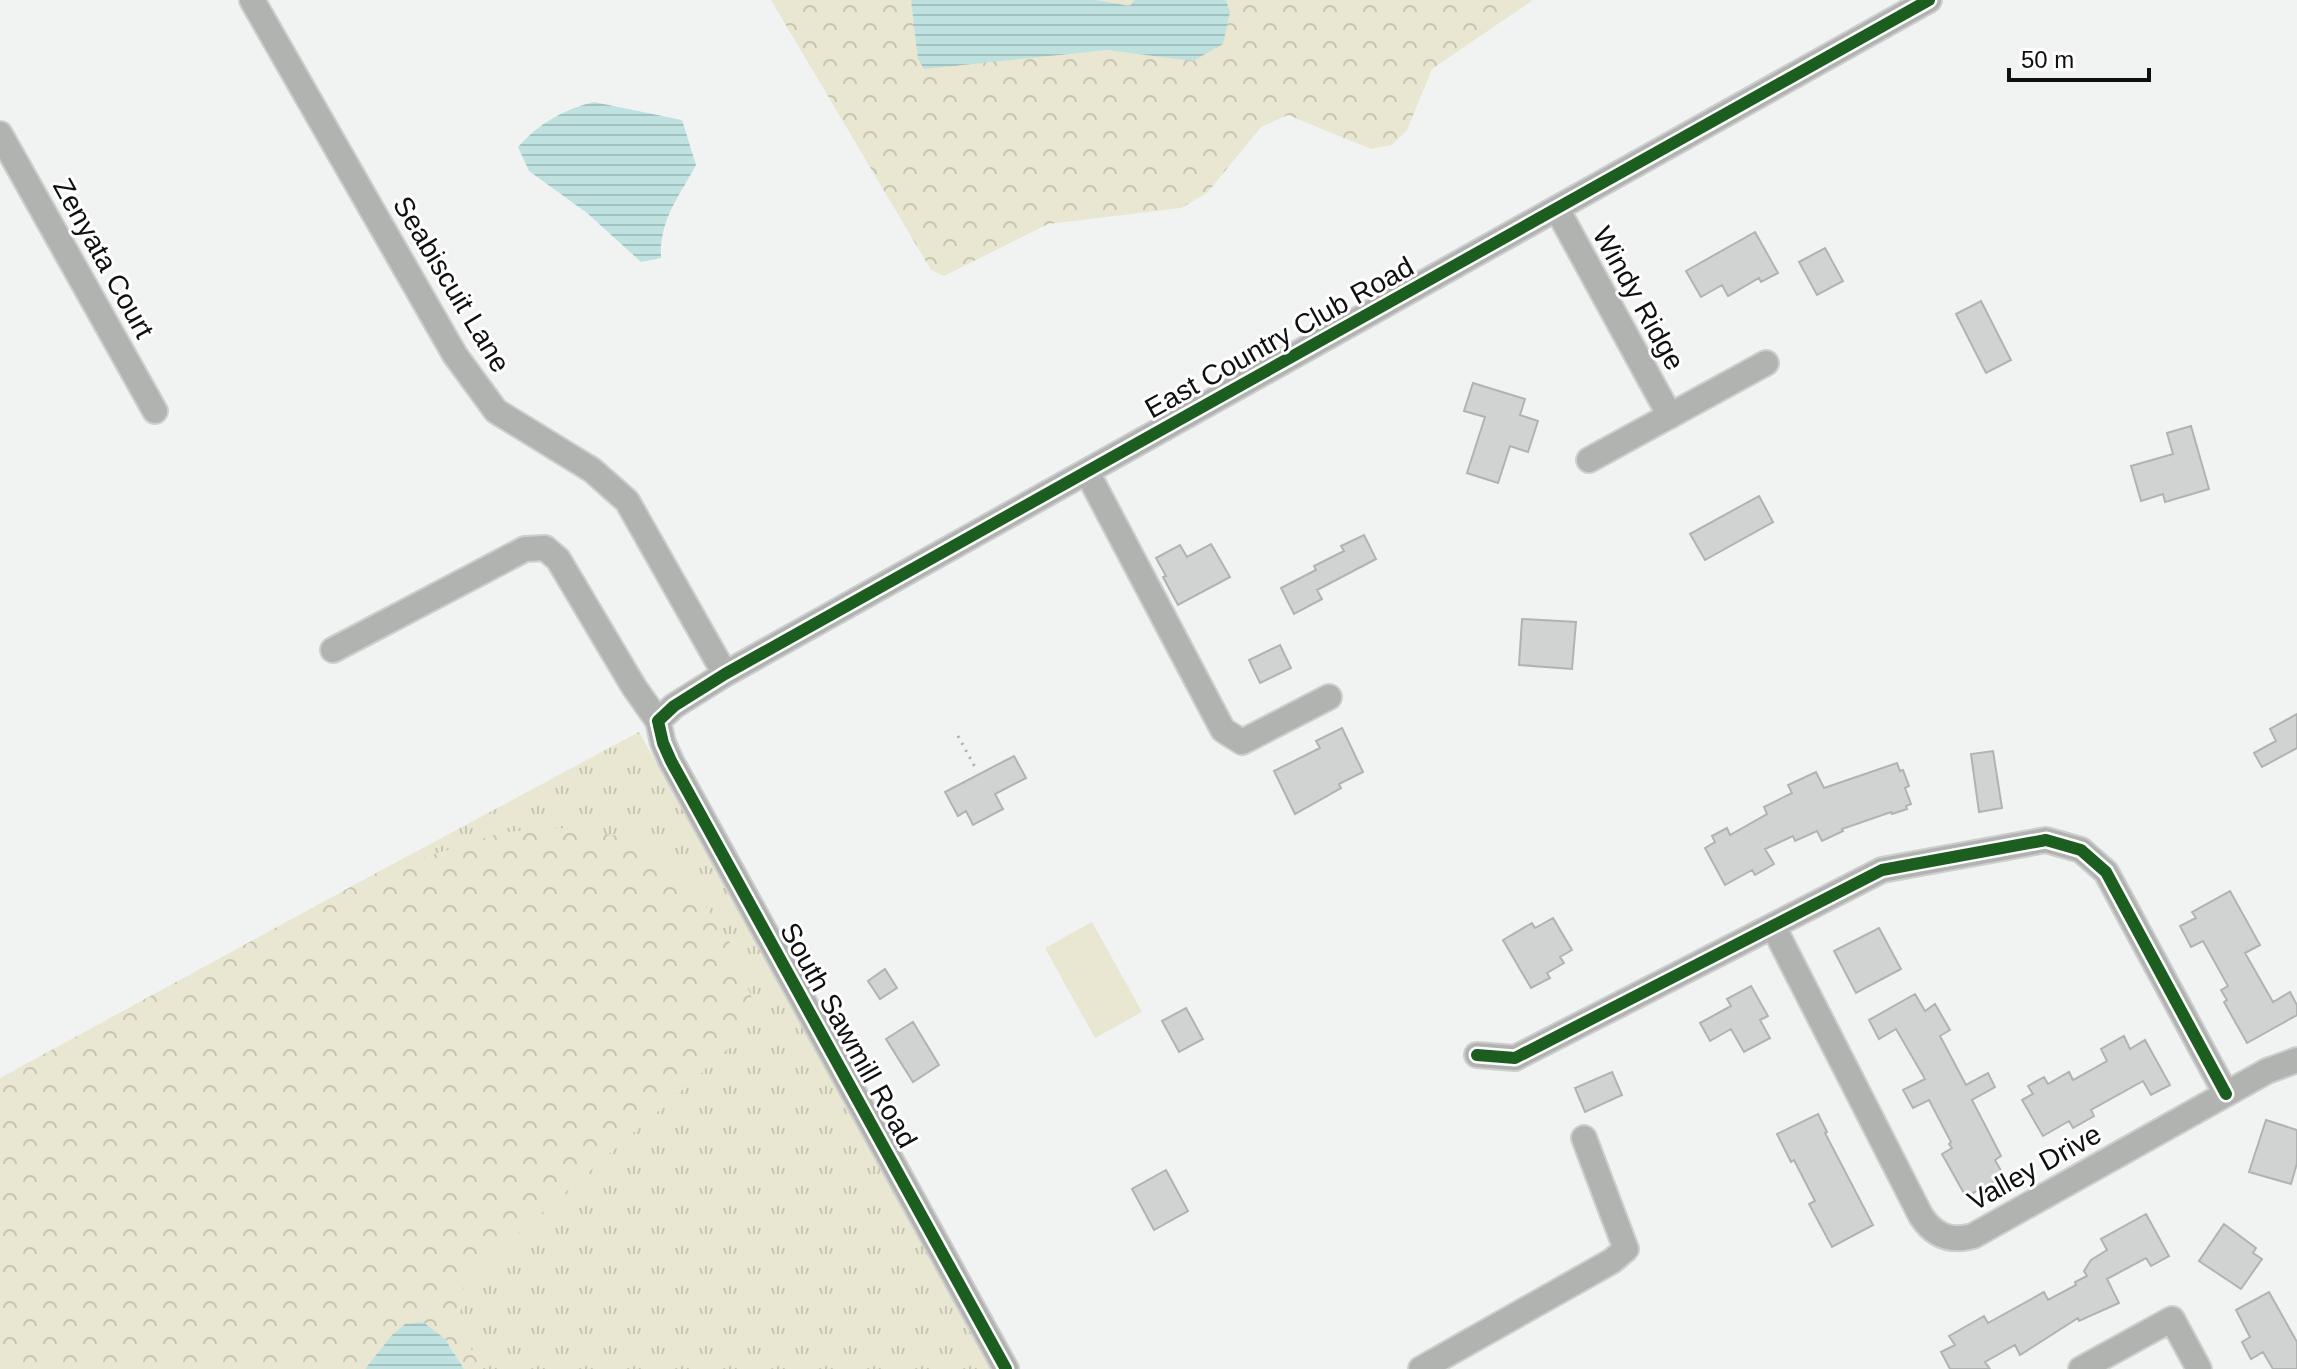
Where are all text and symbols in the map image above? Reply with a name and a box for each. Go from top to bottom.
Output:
scale bar [2009,32,2149,82]
text: 50 m [2021,46,2074,73]
street label: Zenyata Court [47,173,160,344]
street label: Seabiscuit Lane [387,191,516,378]
street label: Windy Ridge [1587,221,1691,375]
street label: East Country Club Road [1140,251,1419,424]
street label: South Sawmill Road [774,917,923,1153]
street label: Valley Drive [1962,1118,2106,1217]

